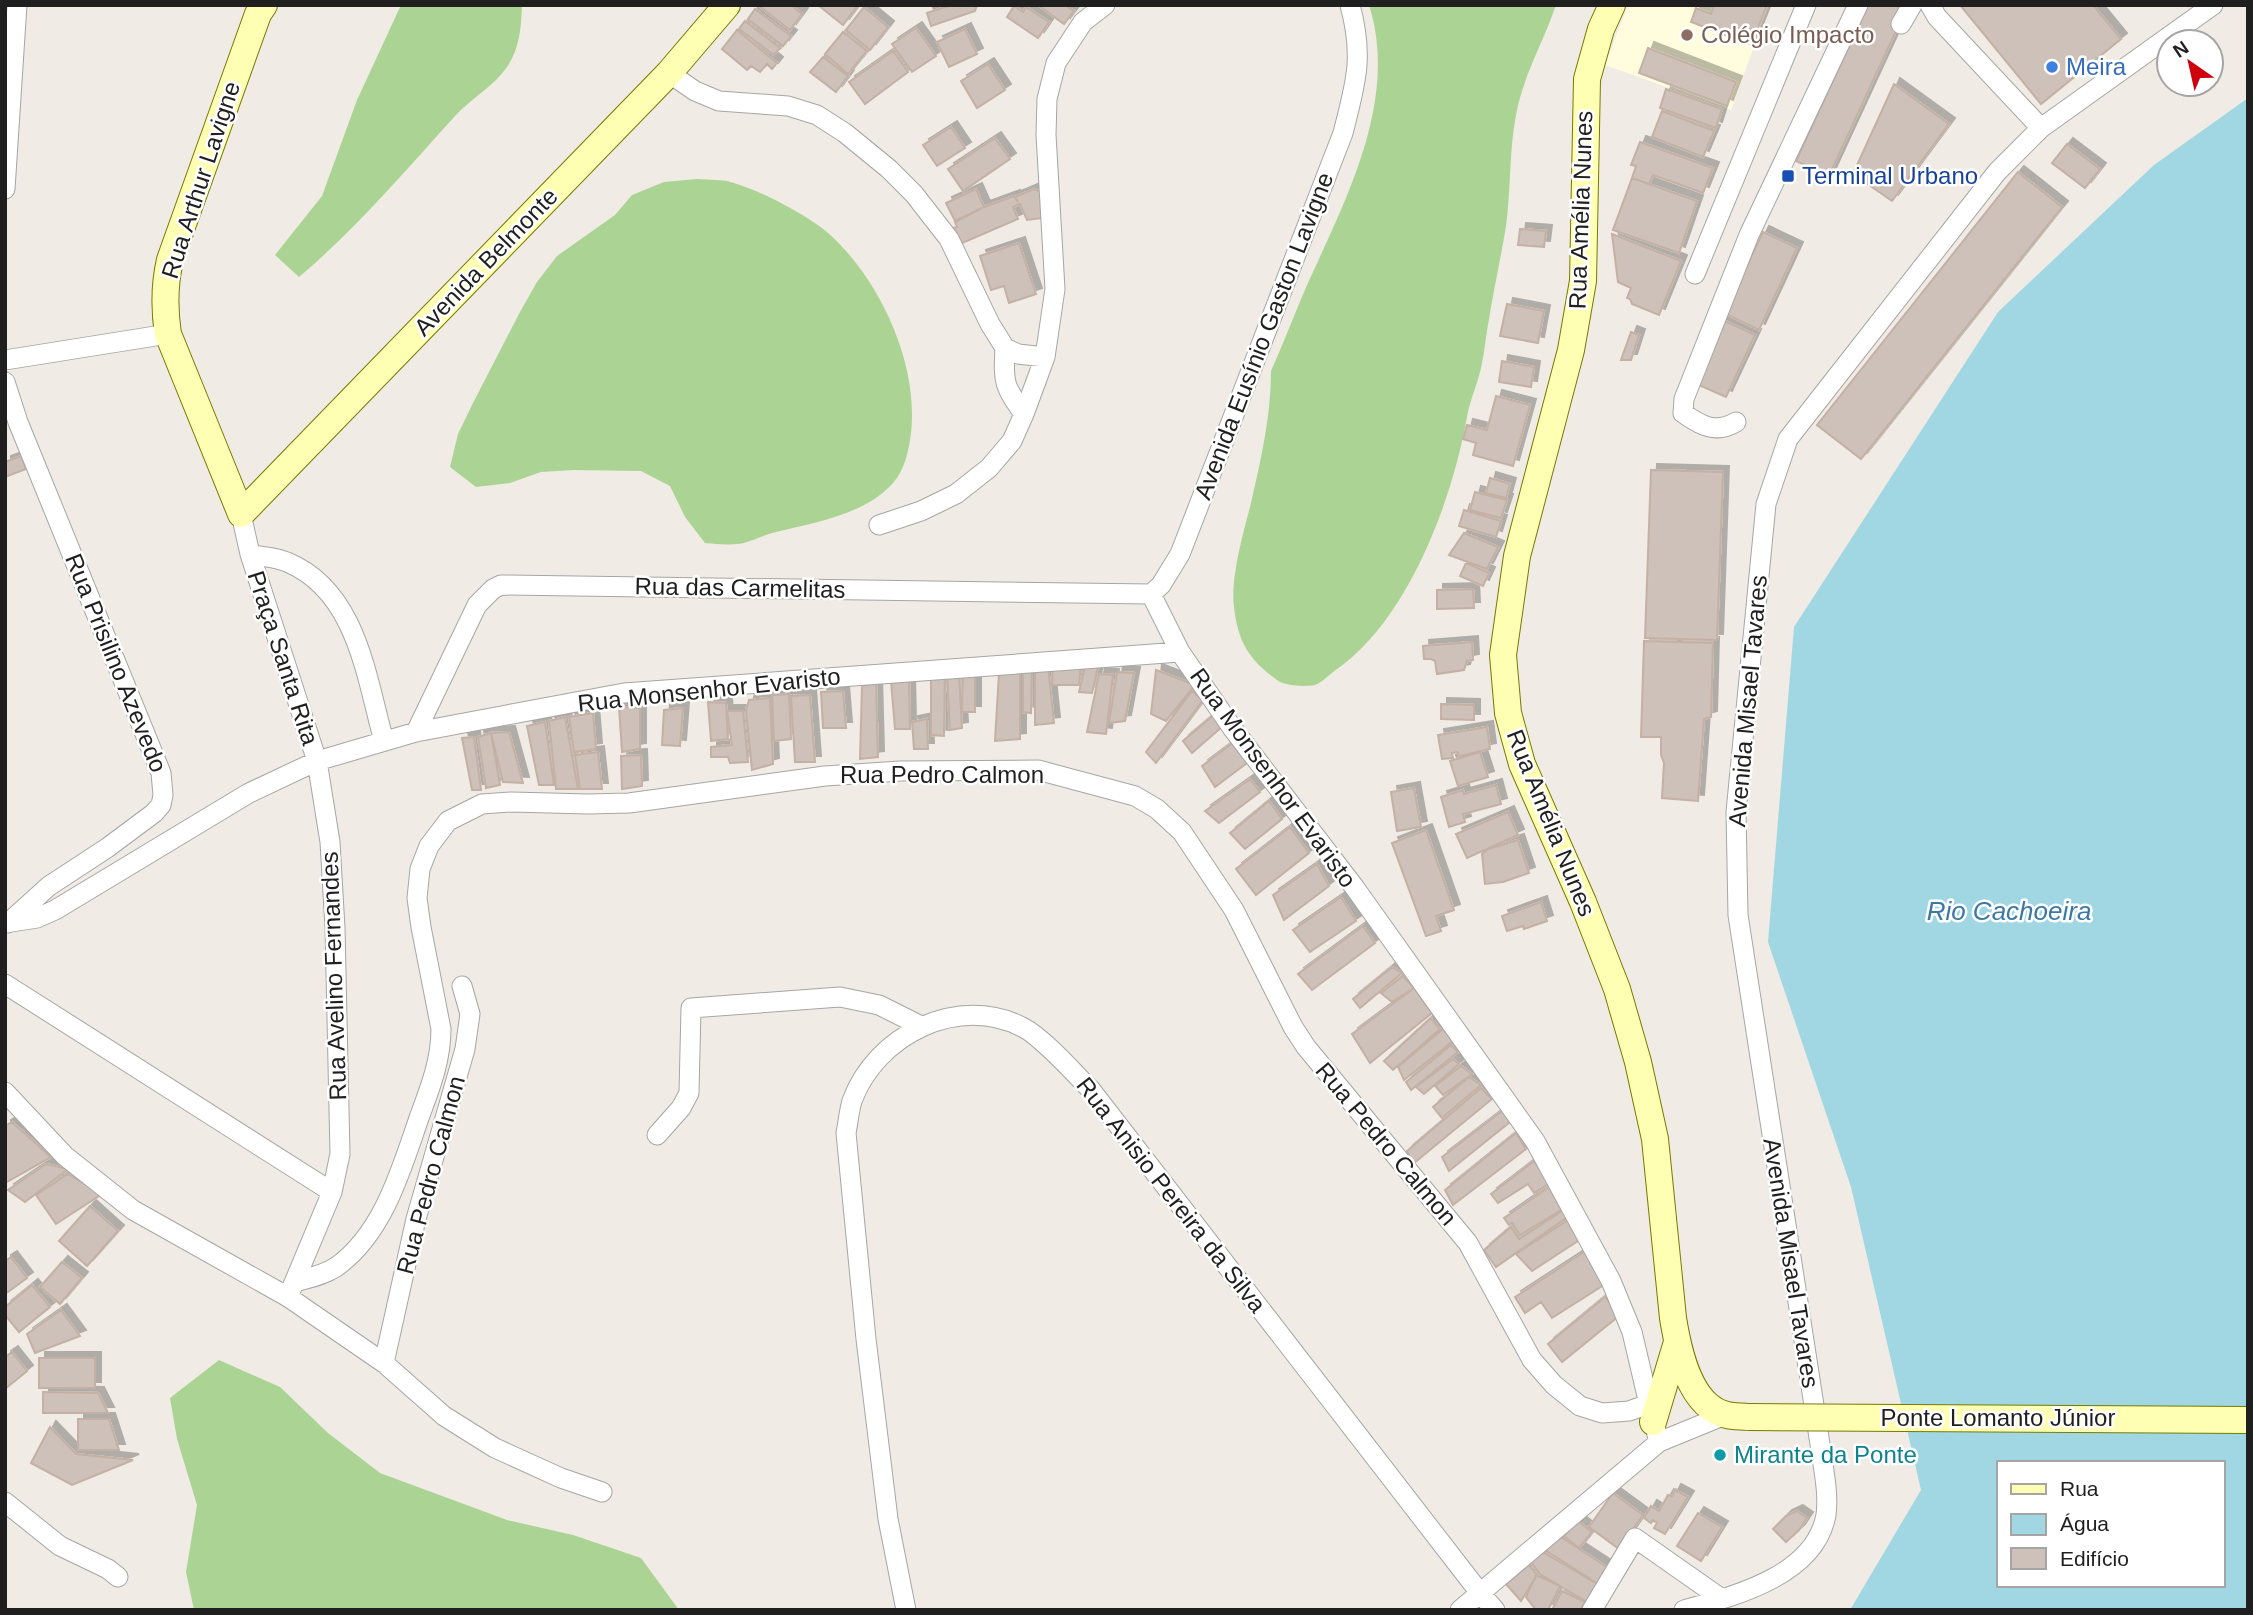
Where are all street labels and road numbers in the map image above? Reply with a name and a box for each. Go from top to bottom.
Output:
street label: Rua Arthur Lavigne [156,78,245,282]
street label: Rua Amélia Nunes [1564,110,1597,310]
street label: Avenida Eusínio Gaston Lavigne [1189,169,1338,503]
street label: Avenida Belmonte [408,182,563,341]
street label: Rua Prisilino Azevedo [60,550,173,776]
street label: Praça Santa Rita [243,567,325,749]
street label: Rua das Carmelitas [634,572,846,603]
street label: Avenida Misael Tavares [1723,574,1772,828]
street label: Rua Monsenhor Evaristo [576,662,842,717]
street label: Rua Monsenhor Evaristo [1185,663,1362,892]
street label: Rua Amélia Nunes [1502,726,1601,920]
street label: Rua Pedro Calmon [840,761,1044,788]
street label: Rua Avelino Fernandes [316,851,351,1101]
street label: Rua Pedro Calmon [1310,1057,1462,1231]
street label: Rua Anisio Pereira da Silva [1071,1072,1272,1318]
street label: Rua Pedro Calmon [391,1073,470,1277]
street label: Avenida Misael Tavares [1758,1136,1825,1390]
street label: Ponte Lomanto Júnior [1881,1404,2115,1431]

